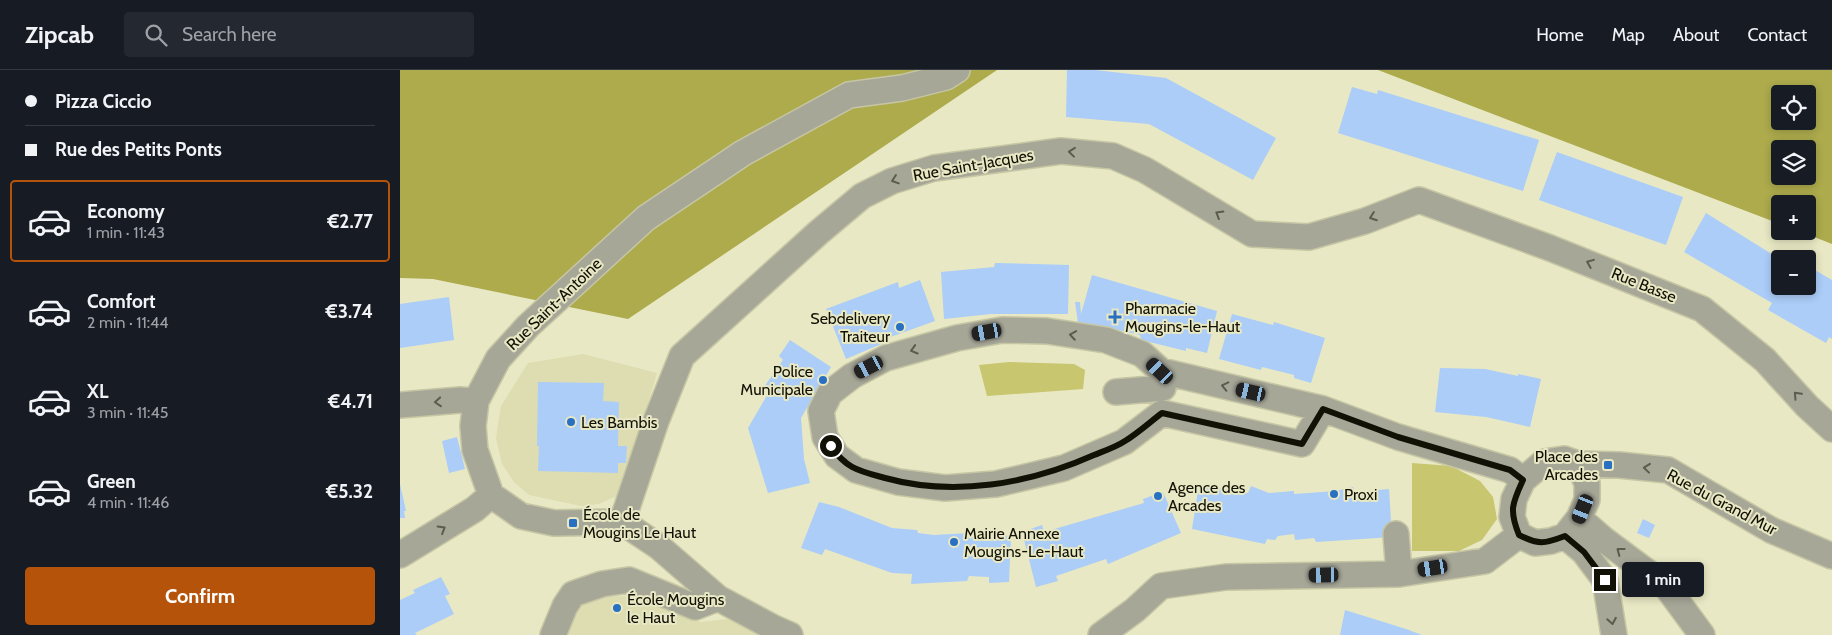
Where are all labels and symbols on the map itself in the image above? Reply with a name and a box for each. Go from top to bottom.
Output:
street label: Rue Saint-Jacques [911,145,1035,185]
one-way arrow [1068,147,1076,158]
one-way arrow [891,174,900,184]
one-way arrow [1216,211,1225,221]
one-way arrow [1370,212,1378,222]
street label: Rue Saint-Antoine [503,254,605,354]
one-way arrow [1586,259,1594,269]
street label: Rue Basse [1609,263,1679,307]
place label: Pharmacie Mougins-le-Haut [1125,299,1241,336]
place label: Sebdelivery Traiteur [810,309,891,346]
marker: Pharmacie Mougins-le-Haut [1109,311,1121,323]
marker: Sebdelivery Traiteur [894,321,906,333]
car [970,322,1003,342]
one-way arrow [1069,331,1078,341]
one-way arrow [910,344,918,354]
car [852,354,885,380]
car [1143,355,1176,387]
place label: Police Municipale [740,362,813,399]
marker: Police Municipale [817,374,829,386]
one-way arrow [1220,381,1229,392]
car [1234,381,1267,403]
one-way arrow [1794,392,1803,401]
one-way arrow [434,396,442,407]
place label: Les Bambis [581,413,658,432]
marker: Les Bambis [565,416,577,428]
route start [820,435,842,457]
place label: Place des Arcades [1535,447,1598,484]
marker: Place des Arcades [1602,459,1614,471]
one-way arrow [1643,463,1651,474]
street label: Rue du Grand Mur [1664,465,1781,539]
place label: Agence des Arcades [1168,478,1246,515]
place label: Proxi [1344,485,1377,504]
marker: Proxi [1328,488,1340,500]
marker: Agence des Arcades [1152,490,1164,502]
car [1570,492,1595,526]
place label: École de Mougins Le Haut [583,505,697,542]
marker: École de Mougins Le Haut [567,517,579,529]
place label: Mairie Annexe Mougins-Le-Haut [964,524,1084,561]
one-way arrow [436,526,445,536]
marker: Mairie Annexe Mougins-Le-Haut [948,536,960,548]
one-way arrow [1617,549,1626,557]
car [1417,558,1448,578]
callout: 1 min [1622,562,1705,598]
car [1308,567,1339,583]
route end [1594,569,1616,591]
place label: École Mougins le Haut [627,590,725,627]
marker: École Mougins le Haut [611,602,623,614]
one-way arrow [1606,616,1616,625]

